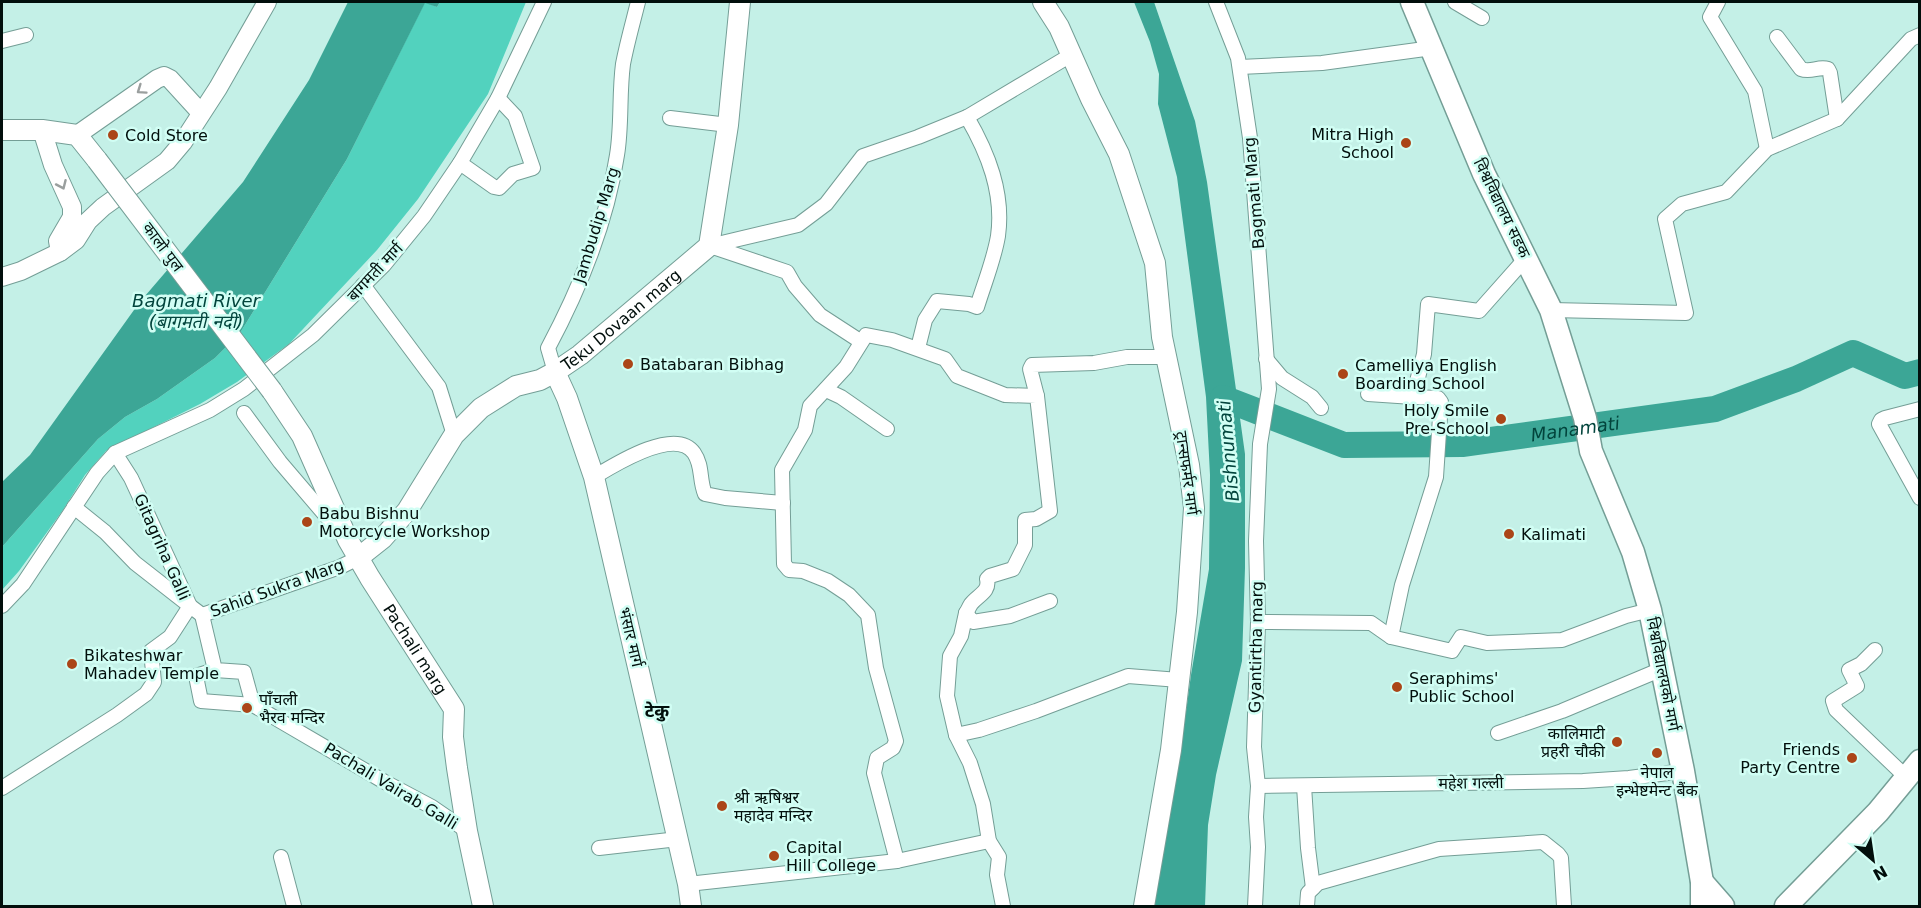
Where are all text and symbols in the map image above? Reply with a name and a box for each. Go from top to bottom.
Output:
one-way arrow [137,83,148,94]
place label: Mitra High School [1311,125,1394,162]
place label: Cold Store [125,126,208,145]
marker: Cold Store [106,128,120,142]
street label: Bagmati Marg [1240,136,1268,250]
marker: Mitra High School [1399,136,1413,150]
street label: विश्वविद्यालय सडक [1470,155,1535,261]
street label: Jambudip Marg [569,165,623,286]
one-way arrow [55,178,67,189]
street label: कालो पुल [138,219,188,277]
street label: बागमती मार्ग [343,238,407,305]
street label: Teku Dovaan marg [557,265,684,375]
water label: Bagmati River (बागमती नदी) [132,290,261,332]
place label: Batabaran Bibhag [640,355,784,374]
place label: Camelliya English Boarding School [1355,356,1497,393]
marker: Batabaran Bibhag [621,357,635,371]
marker: Camelliya English Boarding School [1336,367,1350,381]
water label: Bishnumati [1213,399,1243,503]
place label: Holy Smile Pre-School [1404,401,1489,438]
marker: Holy Smile Pre-School [1494,412,1508,426]
water label: Manamati [1529,412,1621,445]
street label: ट्रान्सफर्मर मार्ग [1172,430,1202,517]
street label: Gitagriha Galli [130,491,194,603]
place label: Babu Bishnu Motorcycle Workshop [319,504,490,541]
marker: Babu Bishnu Motorcycle Workshop [300,515,314,529]
place label: Kalimati [1521,525,1586,544]
marker: Kalimati [1502,527,1516,541]
street label: Sahid Sukra Marg [208,555,346,621]
street label: Gyantirtha marg [1245,581,1267,713]
street label: Pachali marg [380,600,451,698]
street label: भंसार मार्ग [615,605,647,670]
street label: विश्वविद्यालयको मार्ग [1643,615,1684,734]
place label: Bikateshwar Mahadev Temple [84,646,219,683]
marker: Bikateshwar Mahadev Temple [65,657,79,671]
place label: Seraphims' Public School [1409,669,1515,706]
marker: Seraphims' Public School [1390,680,1404,694]
place label: पाँचली भैरव मन्दिर [259,690,325,727]
district label: टेकु [645,700,670,722]
marker: पाँचली भैरव मन्दिर [240,701,254,715]
place label: कालिमाटी प्रहरी चौकी [1541,724,1606,761]
marker: कालिमाटी प्रहरी चौकी [1610,735,1624,749]
street label: Pachali Vairab Galli [321,739,461,833]
place label: Friends Party Centre [1740,740,1840,777]
marker: नेपाल इन्भेष्टमेन्ट बैंक [1650,746,1664,760]
marker: Friends Party Centre [1845,751,1859,765]
place label: नेपाल इन्भेष्टमेन्ट बैंक [1616,763,1699,800]
street label: महेश गल्ली [1438,773,1505,793]
place label: श्री ऋषिश्वर महादेव मन्दिर [734,788,813,825]
marker: श्री ऋषिश्वर महादेव मन्दिर [715,799,729,813]
north arrow [1843,830,1903,890]
place label: Capital Hill College [786,838,876,875]
marker: Capital Hill College [767,849,781,863]
text: N [1870,861,1890,884]

